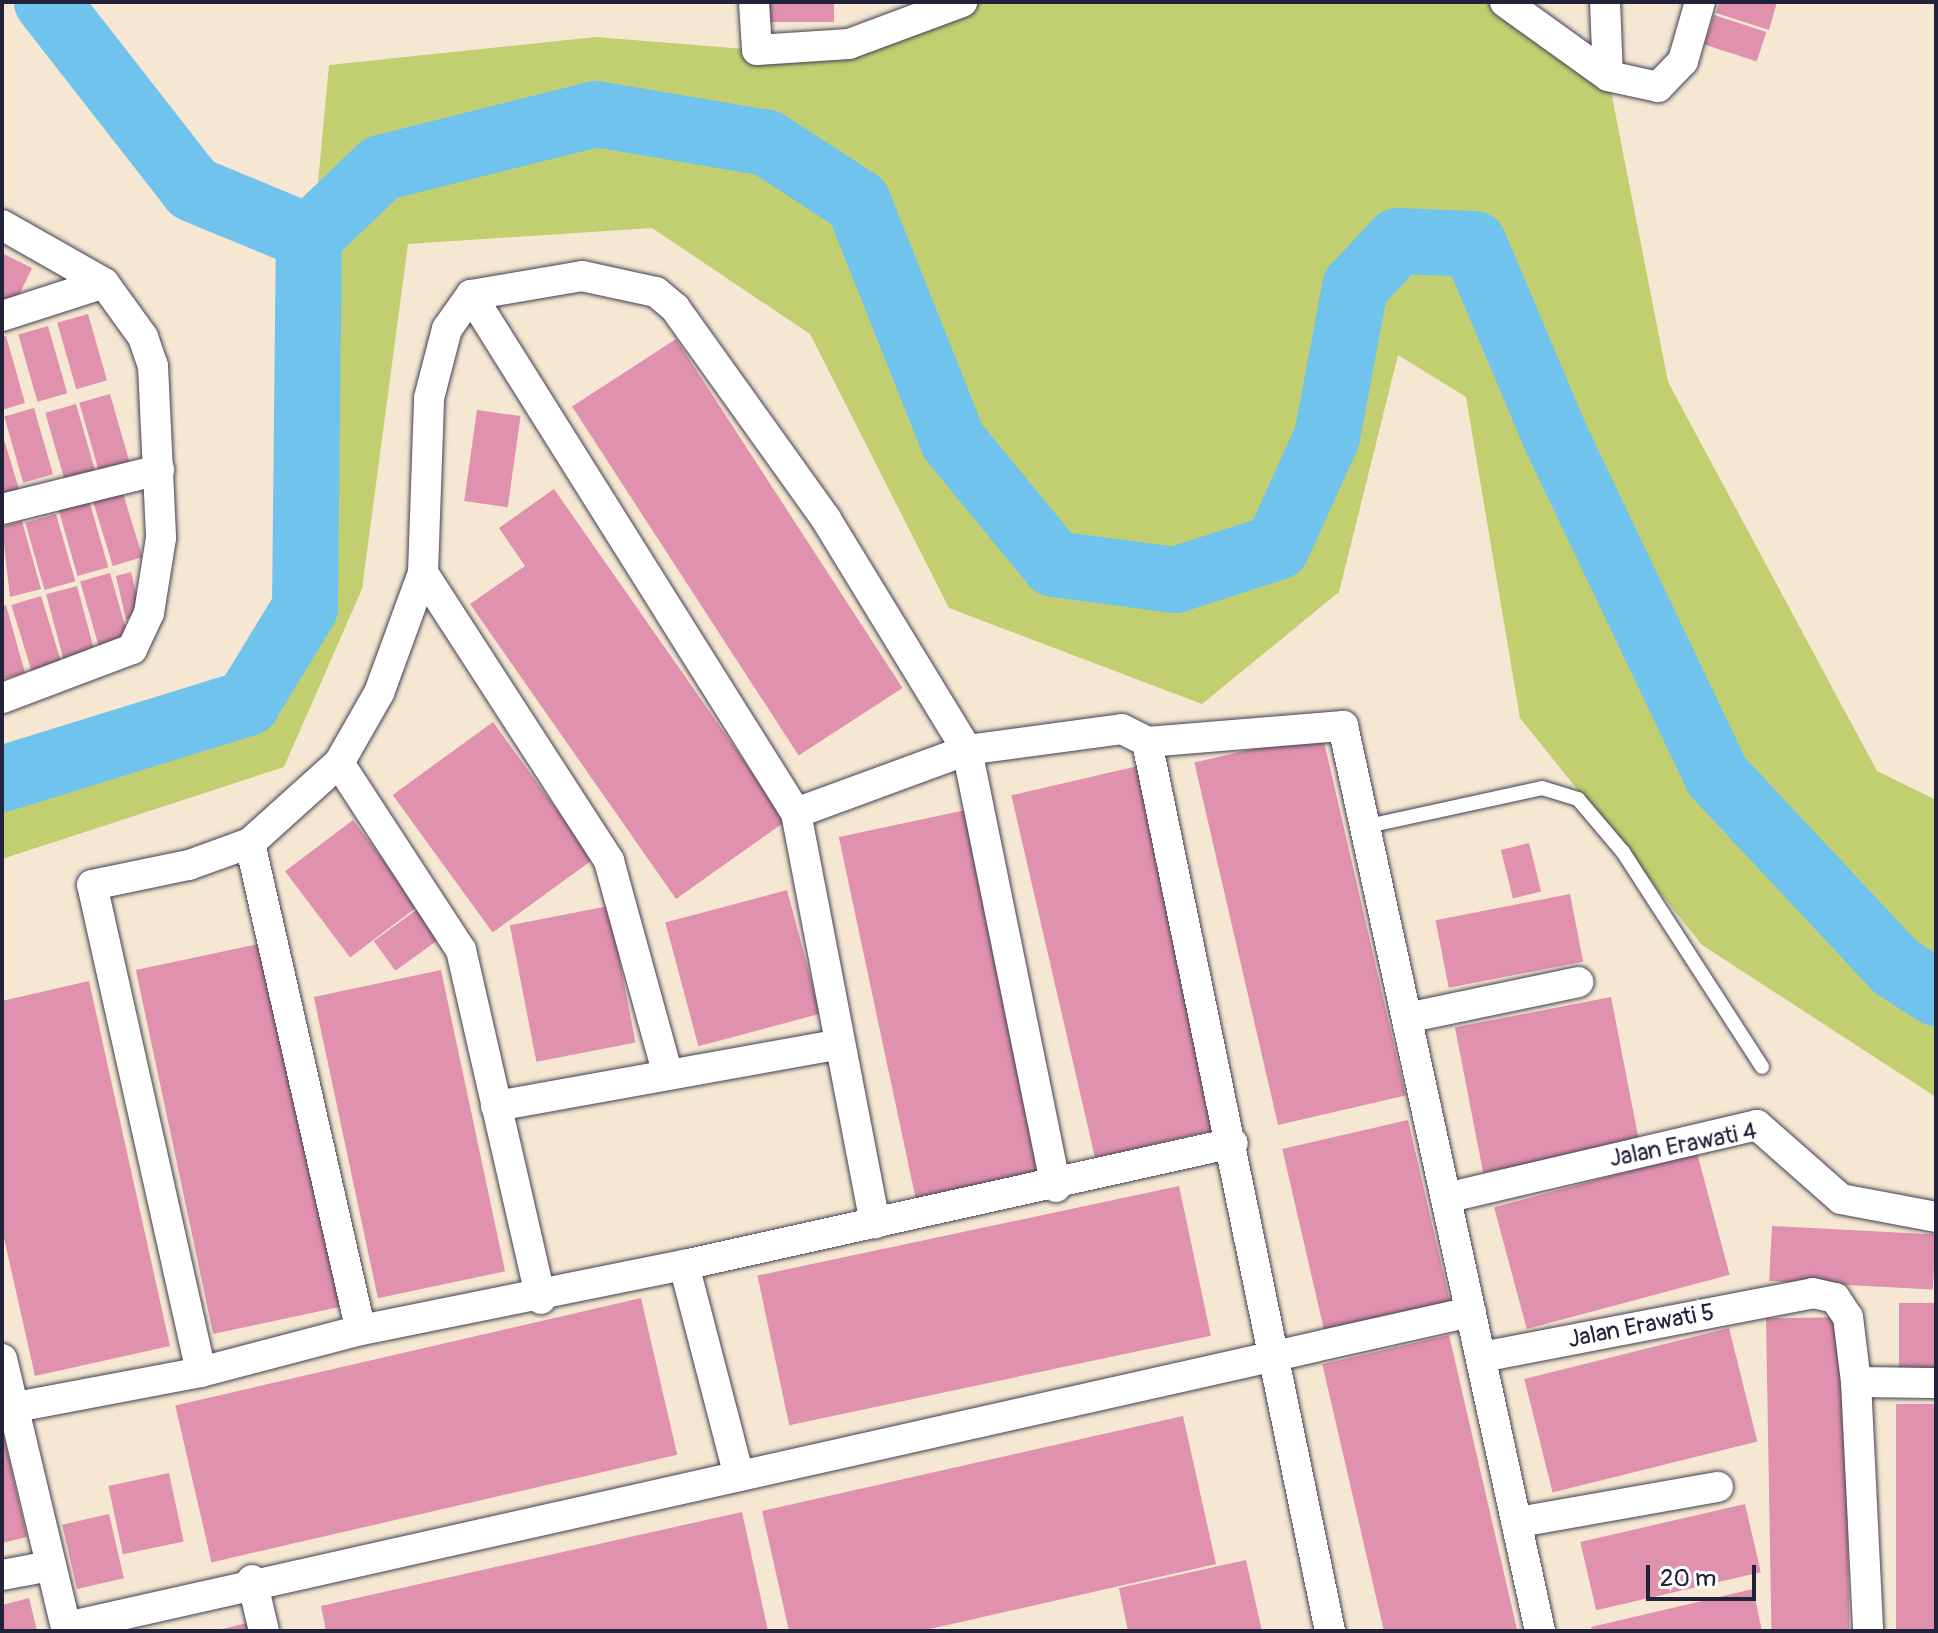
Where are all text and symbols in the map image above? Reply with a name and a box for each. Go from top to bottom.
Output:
street label: Jalan Erawati 4 [1607,1117,1759,1173]
street label: Jalan Erawati 5 [1565,1298,1717,1354]
scale bar [1650,1549,1760,1599]
text: 20 m [1660,1564,1716,1593]

